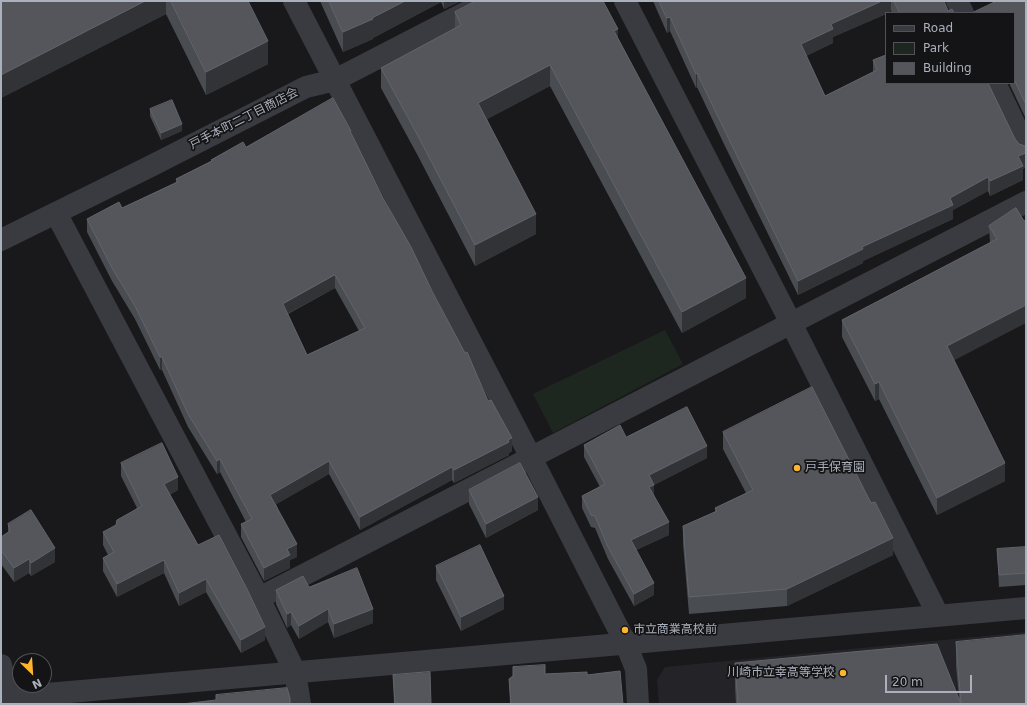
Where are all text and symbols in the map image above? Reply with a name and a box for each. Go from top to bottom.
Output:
legend [885,12,1015,84]
text: Road [923,21,953,35]
text: Park [923,41,949,55]
text: Building [923,61,972,75]
street label: 戸手本町二丁目商店会 [187,85,301,153]
place label: 戸手保育園 [805,461,865,475]
marker: 戸手保育園 [792,463,802,473]
place label: 市立商業高校前 [633,623,717,637]
marker: 市立商業高校前 [620,625,630,635]
north arrow [12,653,52,693]
place label: 川崎市立幸高等学校 [727,666,835,680]
scale bar [887,667,974,693]
marker: 川崎市立幸高等学校 [838,668,848,678]
text: 20 m [892,675,923,689]
text: N [30,676,44,691]

